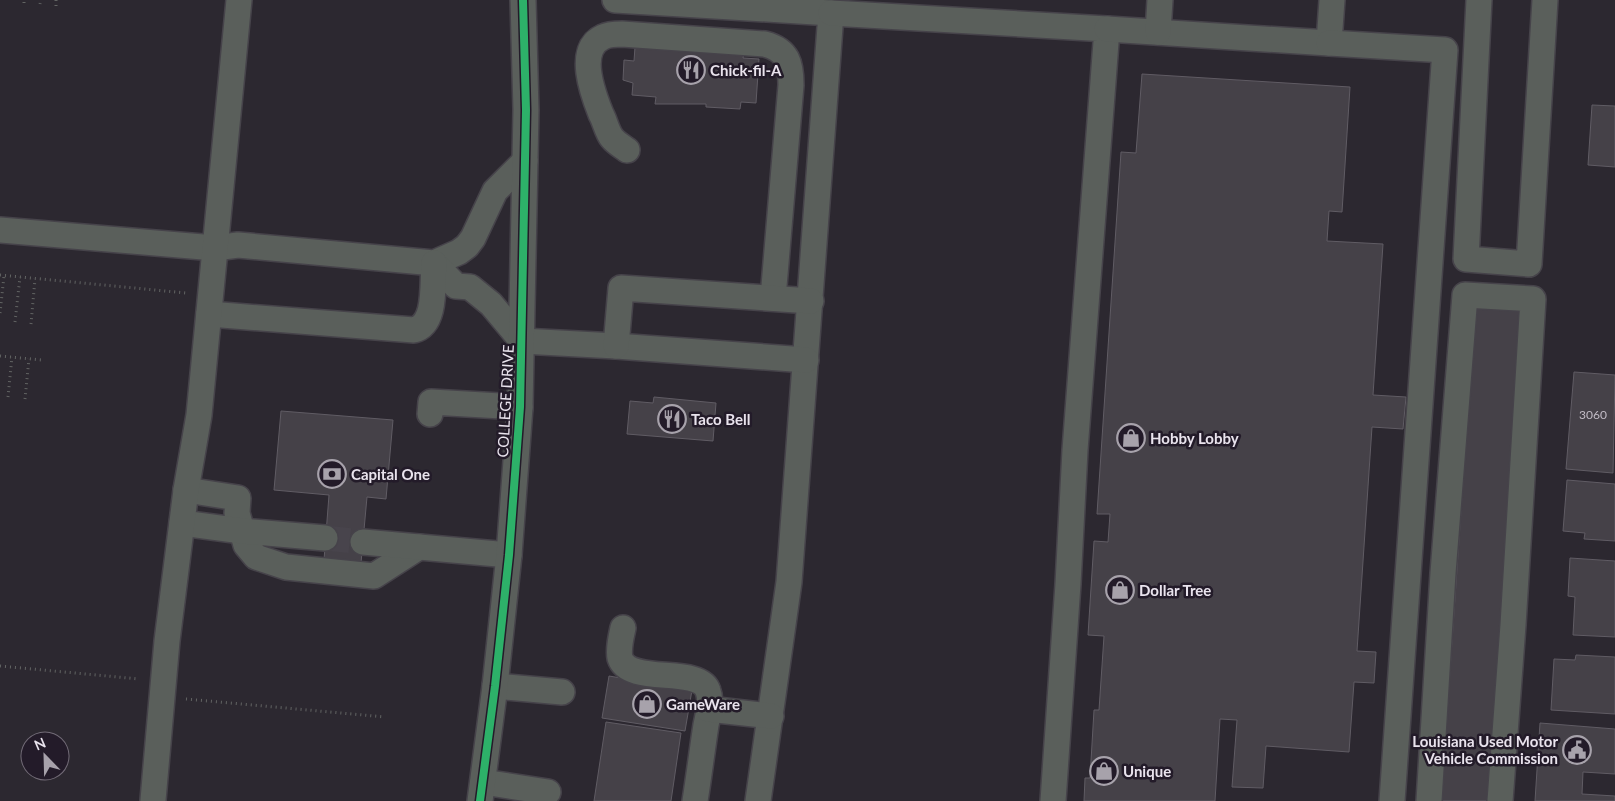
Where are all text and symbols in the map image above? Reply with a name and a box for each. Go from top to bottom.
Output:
restaurant icon: Chick-fil-A [676,55,706,85]
place label: Chick-fil-A [710,61,782,79]
street label: COLLEGE DRIVE [493,344,517,458]
restaurant icon: Taco Bell [657,404,687,434]
house number: 3060 [1579,407,1607,422]
place label: Taco Bell [691,410,751,428]
shop icon: Hobby Lobby [1116,423,1146,453]
place label: Hobby Lobby [1150,429,1239,447]
bank icon: Capital One [317,459,347,489]
place label: Capital One [351,465,430,483]
shop icon: Dollar Tree [1105,575,1135,605]
place label: Dollar Tree [1139,581,1211,599]
shop icon: GameWare [632,689,662,719]
place label: GameWare [666,695,740,713]
north arrow [20,731,70,781]
place label: Louisiana Used Motor Vehicle Commission [1412,732,1558,767]
text: N [31,734,48,754]
public building icon: Louisiana Used Motor Vehicle Commission [1562,735,1592,765]
shop icon: Unique [1089,756,1119,786]
place label: Unique [1123,762,1171,780]

